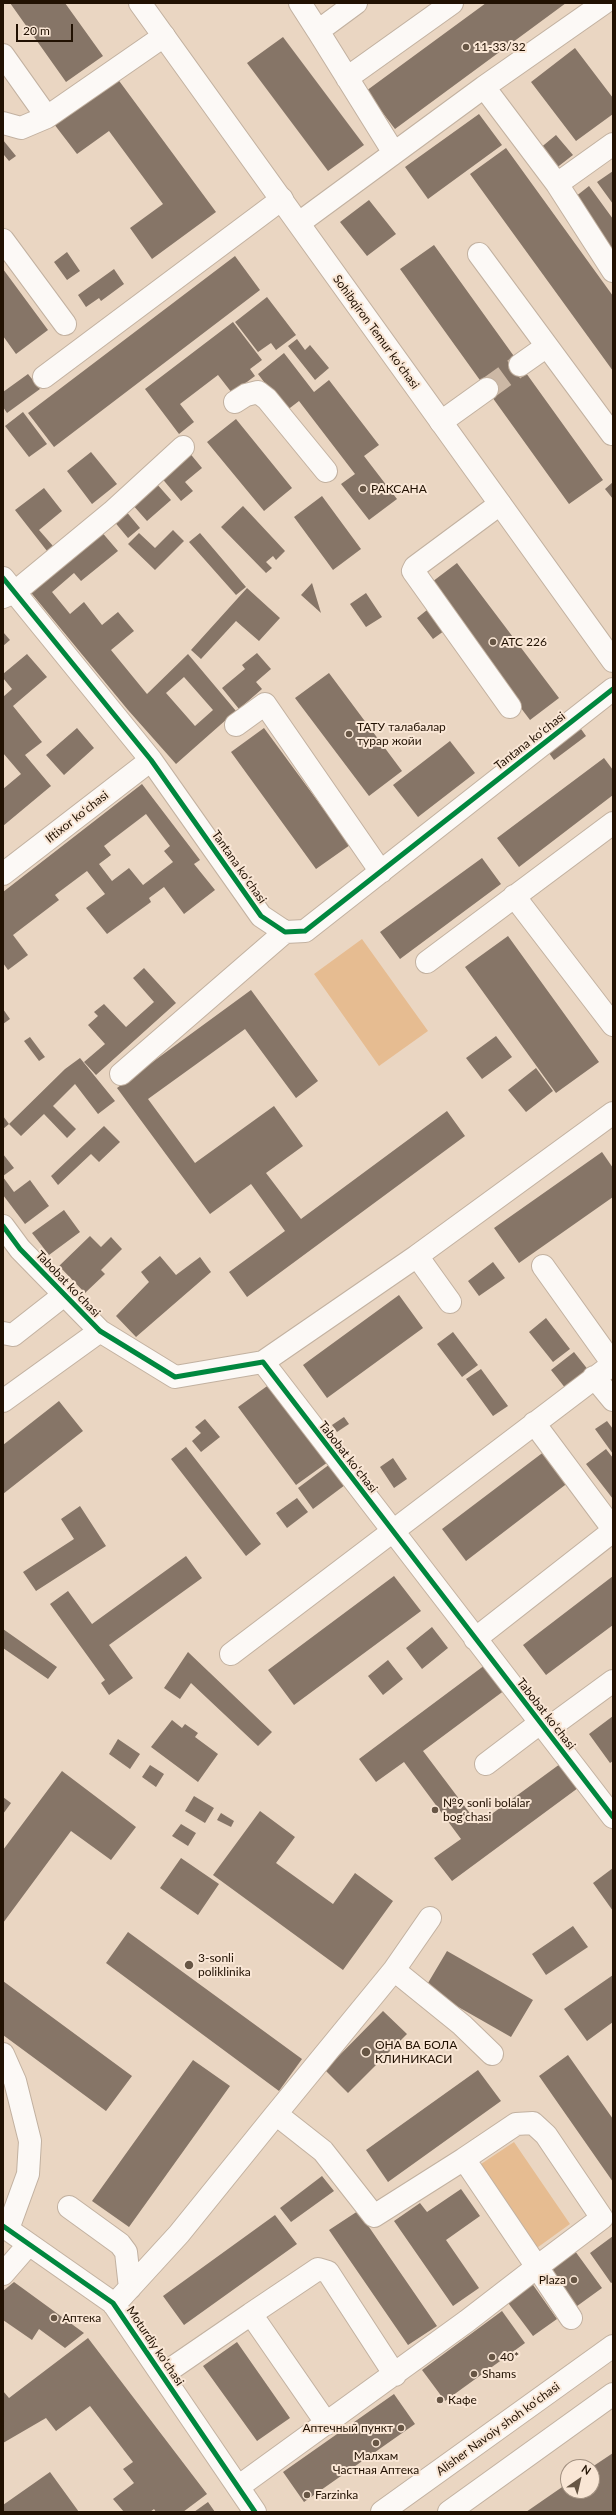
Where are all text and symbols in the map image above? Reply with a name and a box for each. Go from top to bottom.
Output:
scale bar [18,16,75,42]
text: 20 m [23,23,50,38]
place label: 11-33/32 [474,40,526,54]
marker: 11-33/32 [461,42,471,52]
street label: Sohibqiron Temur koʻchasi [330,272,422,392]
place label: РАКСАНА [371,482,427,496]
marker: РАКСАНА [358,484,368,494]
place label: АТС 226 [501,635,547,649]
marker: АТС 226 [488,637,498,647]
street label: Tantana koʻchasi [492,709,568,773]
place label: ТАТУ талабалар турар жойи [357,720,446,748]
marker: ТАТУ талабалар турар жойи [344,729,354,739]
street label: Iftixor koʻchasi [43,788,111,846]
street label: Tantana koʻchasi [208,828,270,906]
street label: Tabobat koʻchasi [33,1248,103,1320]
street label: Tabobat koʻchasi [316,1418,380,1496]
street label: Tabobat koʻchasi [514,1675,578,1753]
place label: №9 sonli bolalar bog‘chasi [443,1796,530,1824]
marker: №9 sonli bolalar bog‘chasi [430,1805,440,1815]
place label: 3-sonli poliklinika [198,1951,251,1979]
marker: 3-sonli poliklinika [183,1959,195,1971]
place label: ОНА ВА БОЛА КЛИНИКАСИ [375,2038,457,2066]
marker: ОНА ВА БОЛА КЛИНИКАСИ [360,2046,372,2058]
place label: Plaza [539,2273,566,2287]
marker: Plaza [569,2275,579,2285]
street label: Moturdiy ko'chasi [123,2304,187,2388]
place label: Аптека [62,2311,101,2325]
marker: Аптека [49,2313,59,2323]
place label: 40* [500,2350,519,2364]
marker: 40* [487,2352,497,2362]
place label: Shams [482,2367,516,2381]
marker: Shams [469,2369,479,2379]
street label: Alisher Navoiy shoh koʻchasi [433,2379,563,2479]
place label: Кафе [448,2393,477,2407]
marker: Кафе [435,2395,445,2405]
place label: Аптечный пункт [302,2421,393,2435]
marker: Аптечный пункт [396,2423,406,2433]
marker: Малхам Частная Аптека [371,2438,381,2448]
place label: Малхам Частная Аптека [333,2449,419,2477]
north arrow [560,2459,600,2499]
text: N [579,2462,594,2477]
place label: Farzinka [315,2488,358,2502]
marker: Farzinka [302,2490,312,2500]

